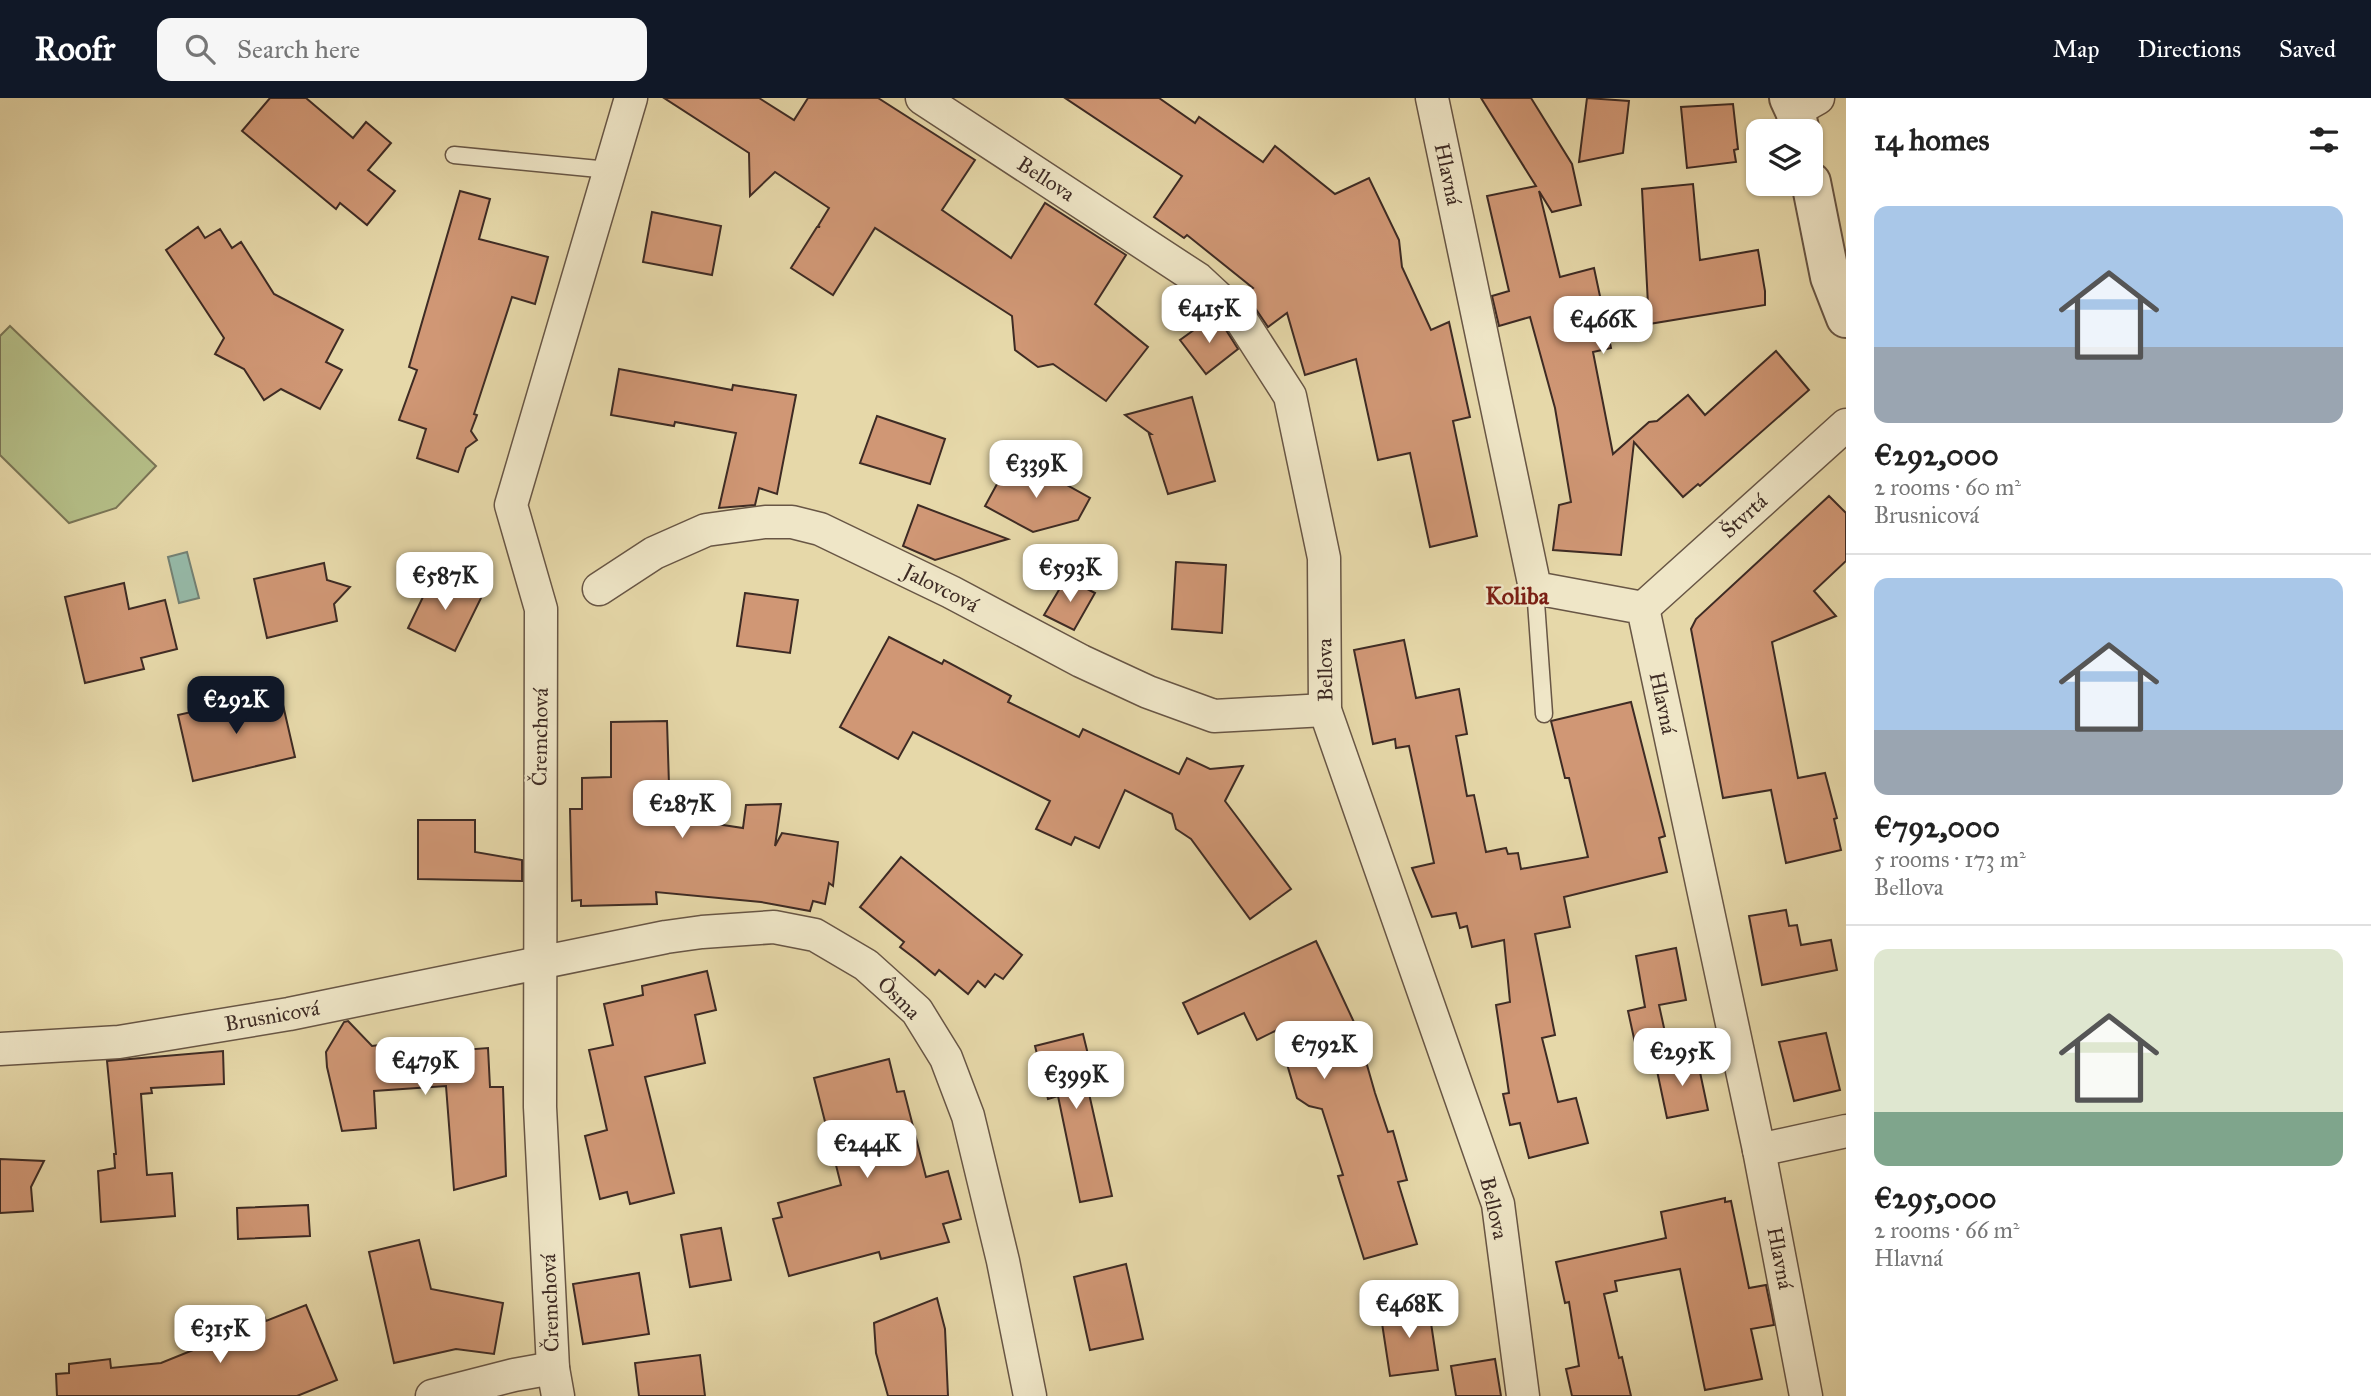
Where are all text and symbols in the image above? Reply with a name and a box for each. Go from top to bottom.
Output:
search box [157,18,647,81]
text: Roofr [35,29,115,69]
icon: search [181,30,219,68]
text: Search here [237,33,360,65]
text: Map [2053,34,2100,64]
text: Directions [2138,34,2241,64]
text: Saved [2279,34,2336,64]
map controls [1746,119,1823,196]
button: layers [1746,119,1823,196]
icon: filters [2305,121,2343,159]
text: 14 homes [1874,122,1989,158]
street label: Hlavná [1429,141,1467,208]
street label: Bellova [1012,151,1080,207]
icon: home [2046,252,2172,378]
pin: €415K [1160,286,1258,345]
text: €415K [1178,294,1240,322]
pin: €466K [1554,296,1652,356]
text: €466K [1570,305,1636,333]
text: €292,000 [1874,437,1999,473]
pin: €339K [987,440,1085,500]
text: €339K [1005,449,1067,477]
text: 2 rooms · 60 m² [1874,473,2021,501]
street label: Štvrtá [1715,488,1773,544]
text: Brusnicová [1874,501,1979,529]
pin: €593K [1021,545,1119,604]
pin: €587K [396,552,494,612]
text: €593K [1039,553,1101,581]
street label: Jalovcová [897,557,983,618]
text: €587K [412,561,478,589]
district label: Koliba [1485,581,1550,611]
icon: home [2046,624,2172,750]
street label: Bellova [1311,638,1339,702]
street label: Hlavná [1644,670,1682,737]
pin: €292K [187,676,285,736]
text: €292K [203,685,269,713]
street label: Čremchová [526,688,554,786]
pin: €287K [633,780,731,840]
text: €287K [649,789,715,817]
text: €792,000 [1874,809,2000,845]
text: 5 rooms · 173 m² [1874,845,2026,873]
text: Bellova [1874,873,1943,901]
street label: Ôsma [872,971,926,1025]
street label: Brusnicová [222,995,322,1037]
icon: home [2046,995,2172,1121]
pin: €792K [1275,1021,1373,1081]
pin: €295K [1633,1028,1731,1088]
text: €792K [1291,1030,1357,1058]
text: €295K [1650,1037,1714,1065]
pin: €479K [376,1038,474,1097]
text: €479K [392,1046,458,1074]
pin: €399K [1027,1052,1125,1111]
text: €399K [1044,1060,1108,1088]
pin: €244K [818,1121,916,1180]
text: €244K [833,1129,901,1157]
street label: Bellova [1474,1174,1514,1242]
text: €295,000 [1874,1180,1996,1216]
text: 2 rooms · 66 m² [1874,1216,2019,1244]
street label: Hlavná [1761,1225,1799,1291]
text: Hlavná [1874,1244,1943,1272]
street label: Čremchová [535,1253,565,1353]
pin: €468K [1360,1280,1458,1340]
text: €468K [1375,1289,1443,1317]
pin: €315K [171,1306,269,1365]
text: €315K [190,1314,250,1342]

